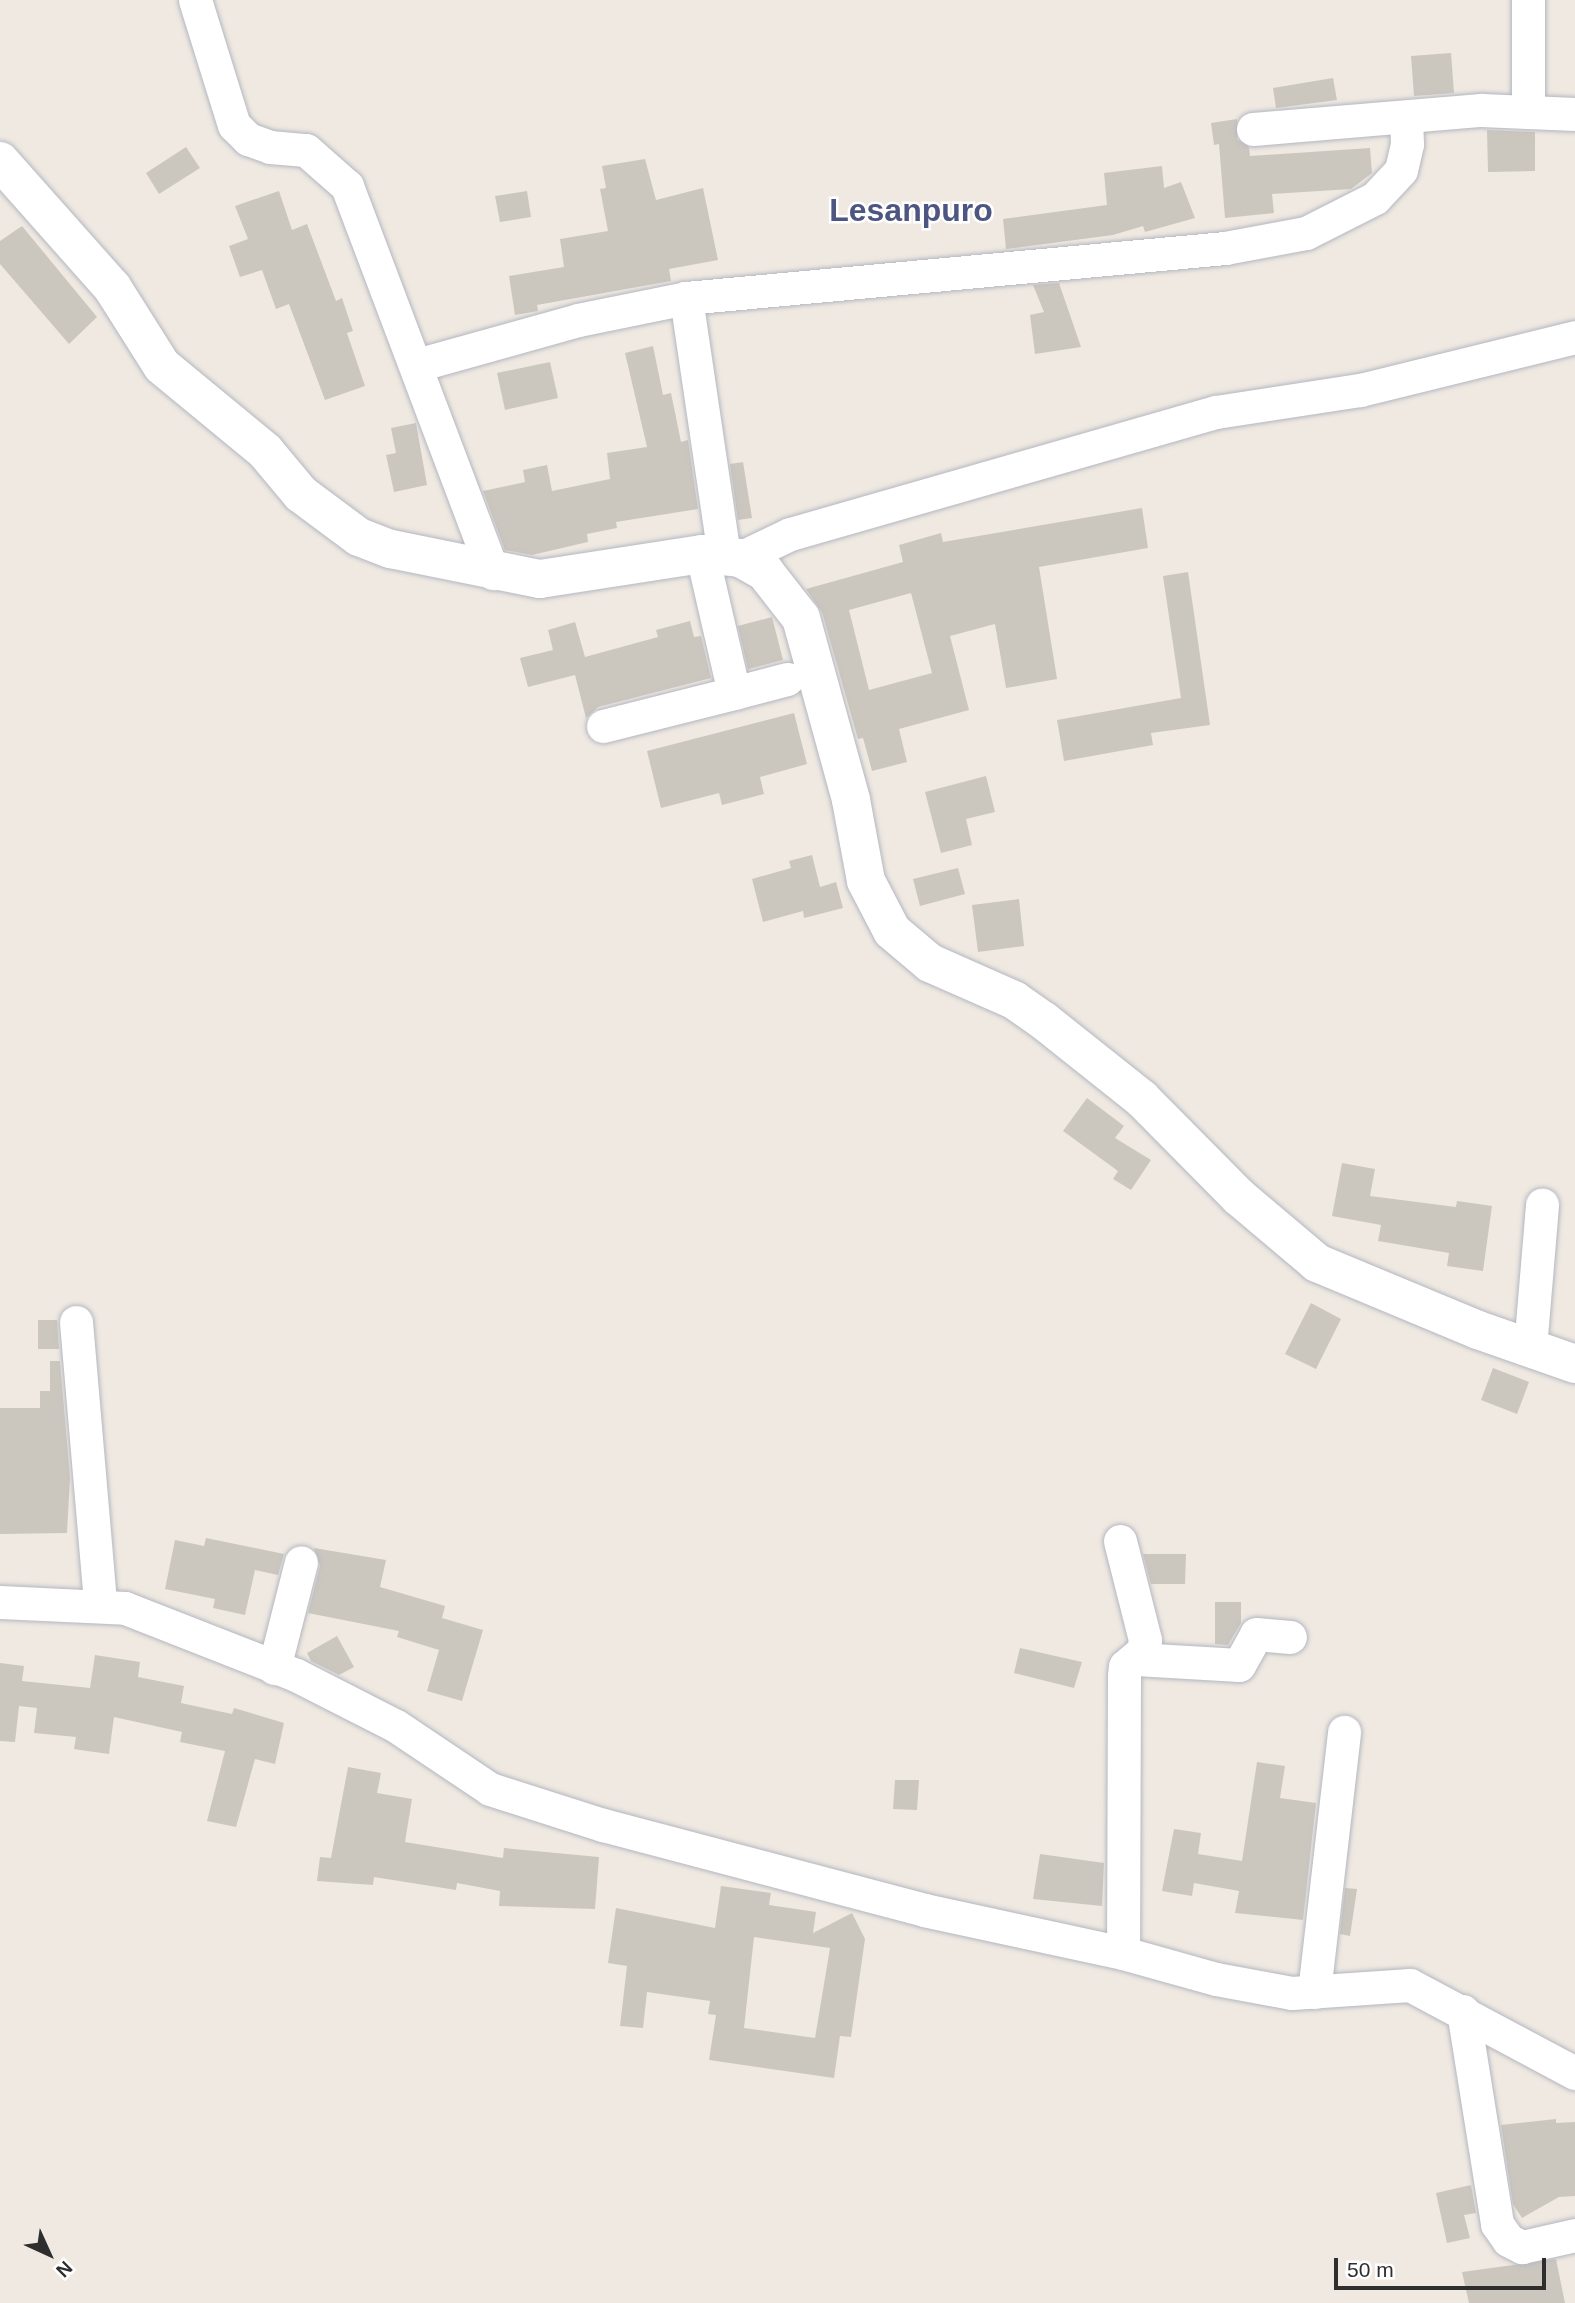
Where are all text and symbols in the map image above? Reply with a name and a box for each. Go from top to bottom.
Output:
district label: Lesanpuro [829,191,993,229]
north arrow [14,2219,84,2289]
scale bar [1337,2244,1549,2288]
text: N [52,2257,76,2281]
text: 50 m [1347,2258,1394,2281]

